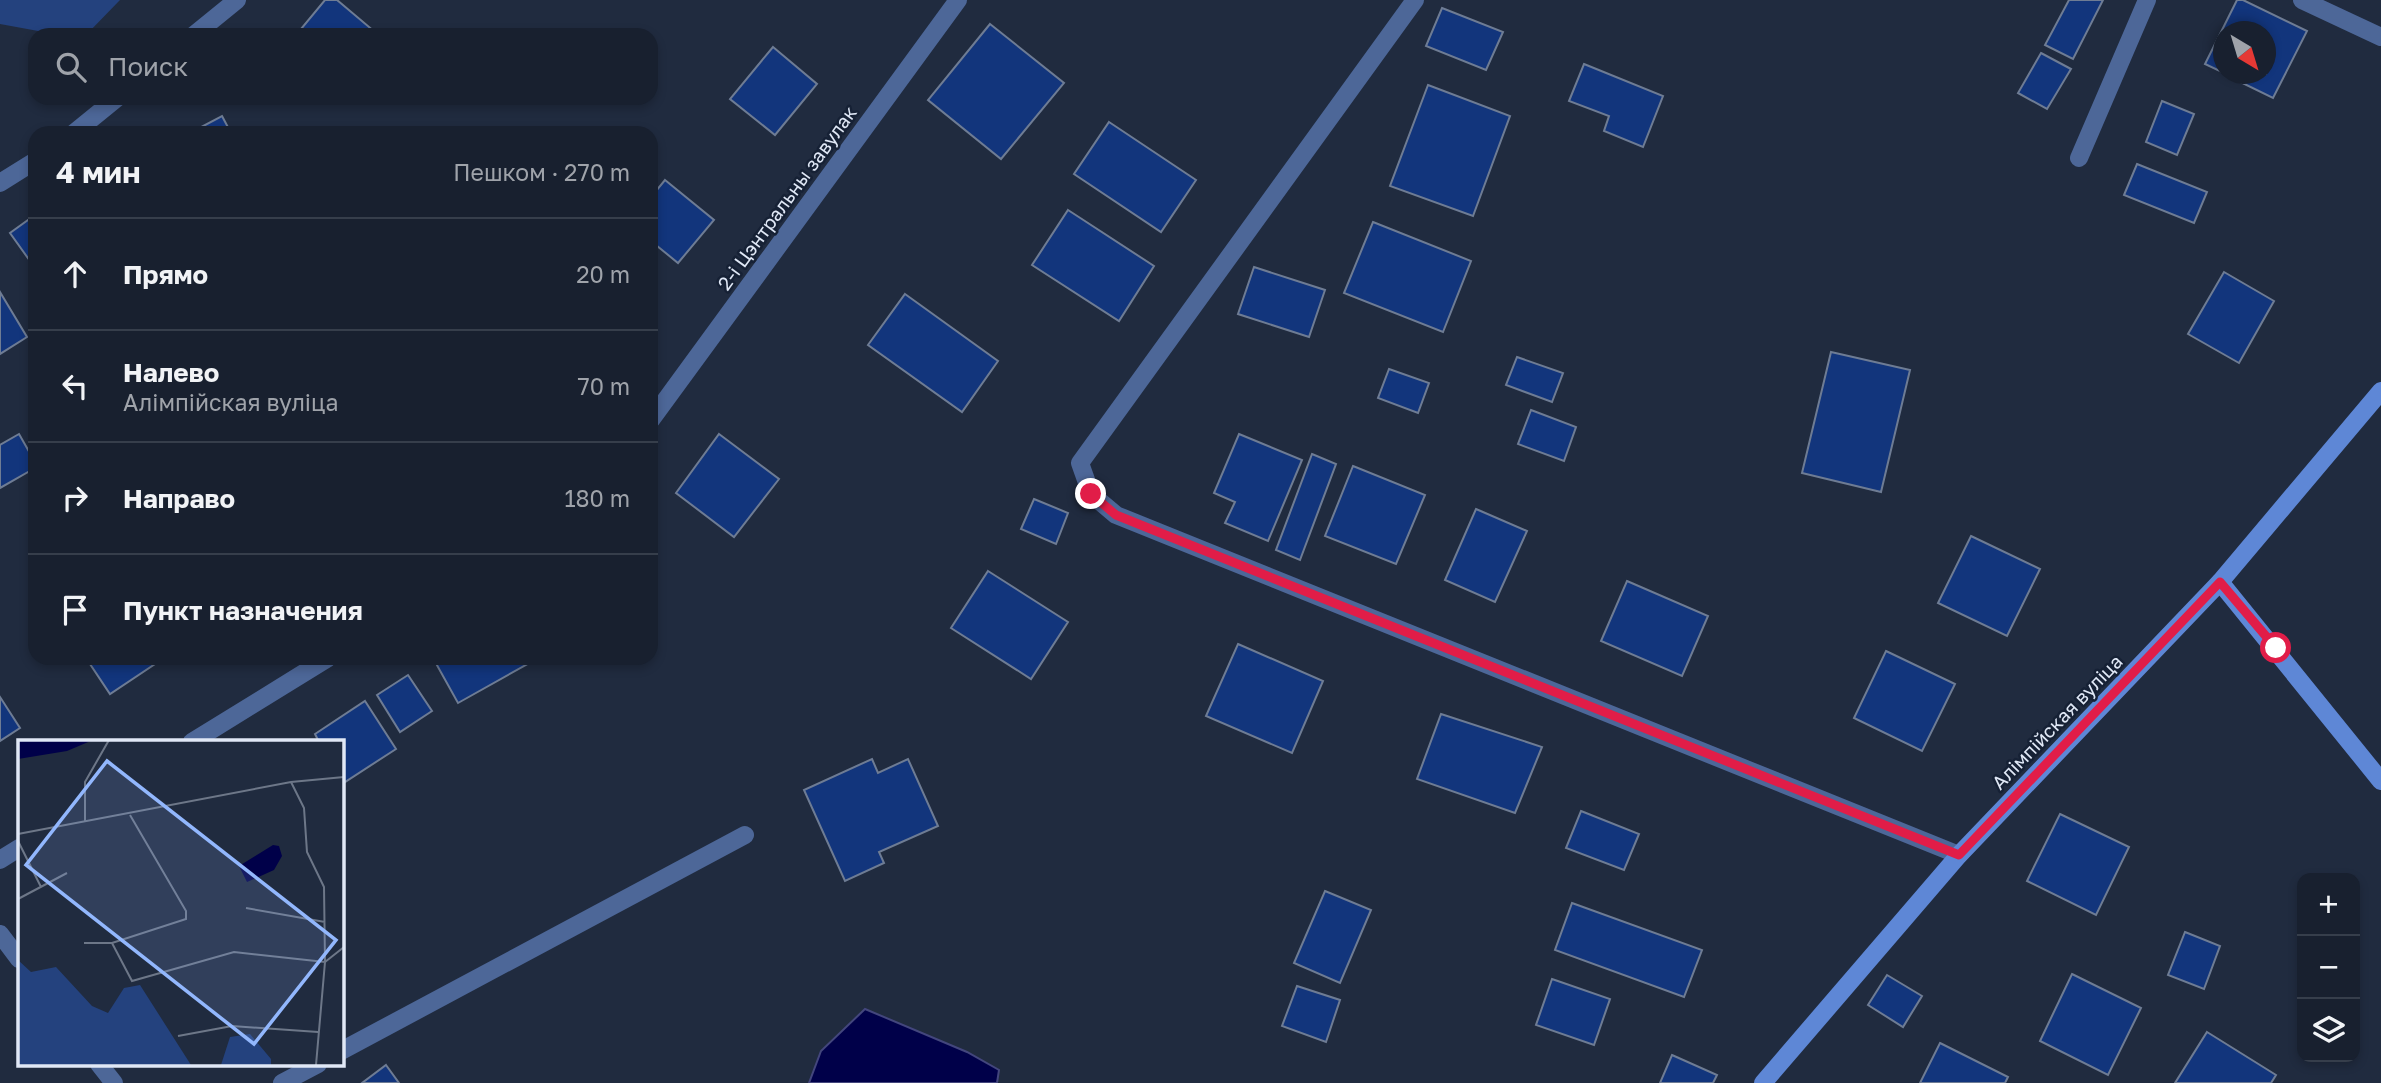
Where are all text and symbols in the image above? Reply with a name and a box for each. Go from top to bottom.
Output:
north arrow [2213,21,2276,84]
search box [28,28,658,105]
icon: search [52,48,90,86]
text: Поиск [108,51,188,82]
street label: 2-і Цэнтральны завулак [712,101,861,294]
text: 4 мин [56,154,140,190]
text: Пешком · 270 m [453,158,630,186]
icon: ahead [56,255,94,293]
text: Прямо [123,259,208,290]
text: 20 m [576,260,630,288]
text: Налево [123,357,219,388]
icon: left [56,367,94,405]
text: 70 m [577,372,630,400]
text: Алімпійская вуліца [123,388,339,416]
route end [1075,478,1106,509]
icon: right [56,479,94,517]
text: Направо [123,483,235,514]
text: 180 m [564,484,630,512]
icon: arrive [56,591,94,629]
text: Пункт назначения [123,595,363,626]
route start [2260,632,2291,663]
street label: Алімпійская вуліца [1987,650,2127,794]
inset map [18,740,343,1066]
map controls [2297,873,2360,1062]
button: + [2297,873,2360,936]
button: − [2297,936,2360,999]
button: layers [2297,999,2360,1062]

